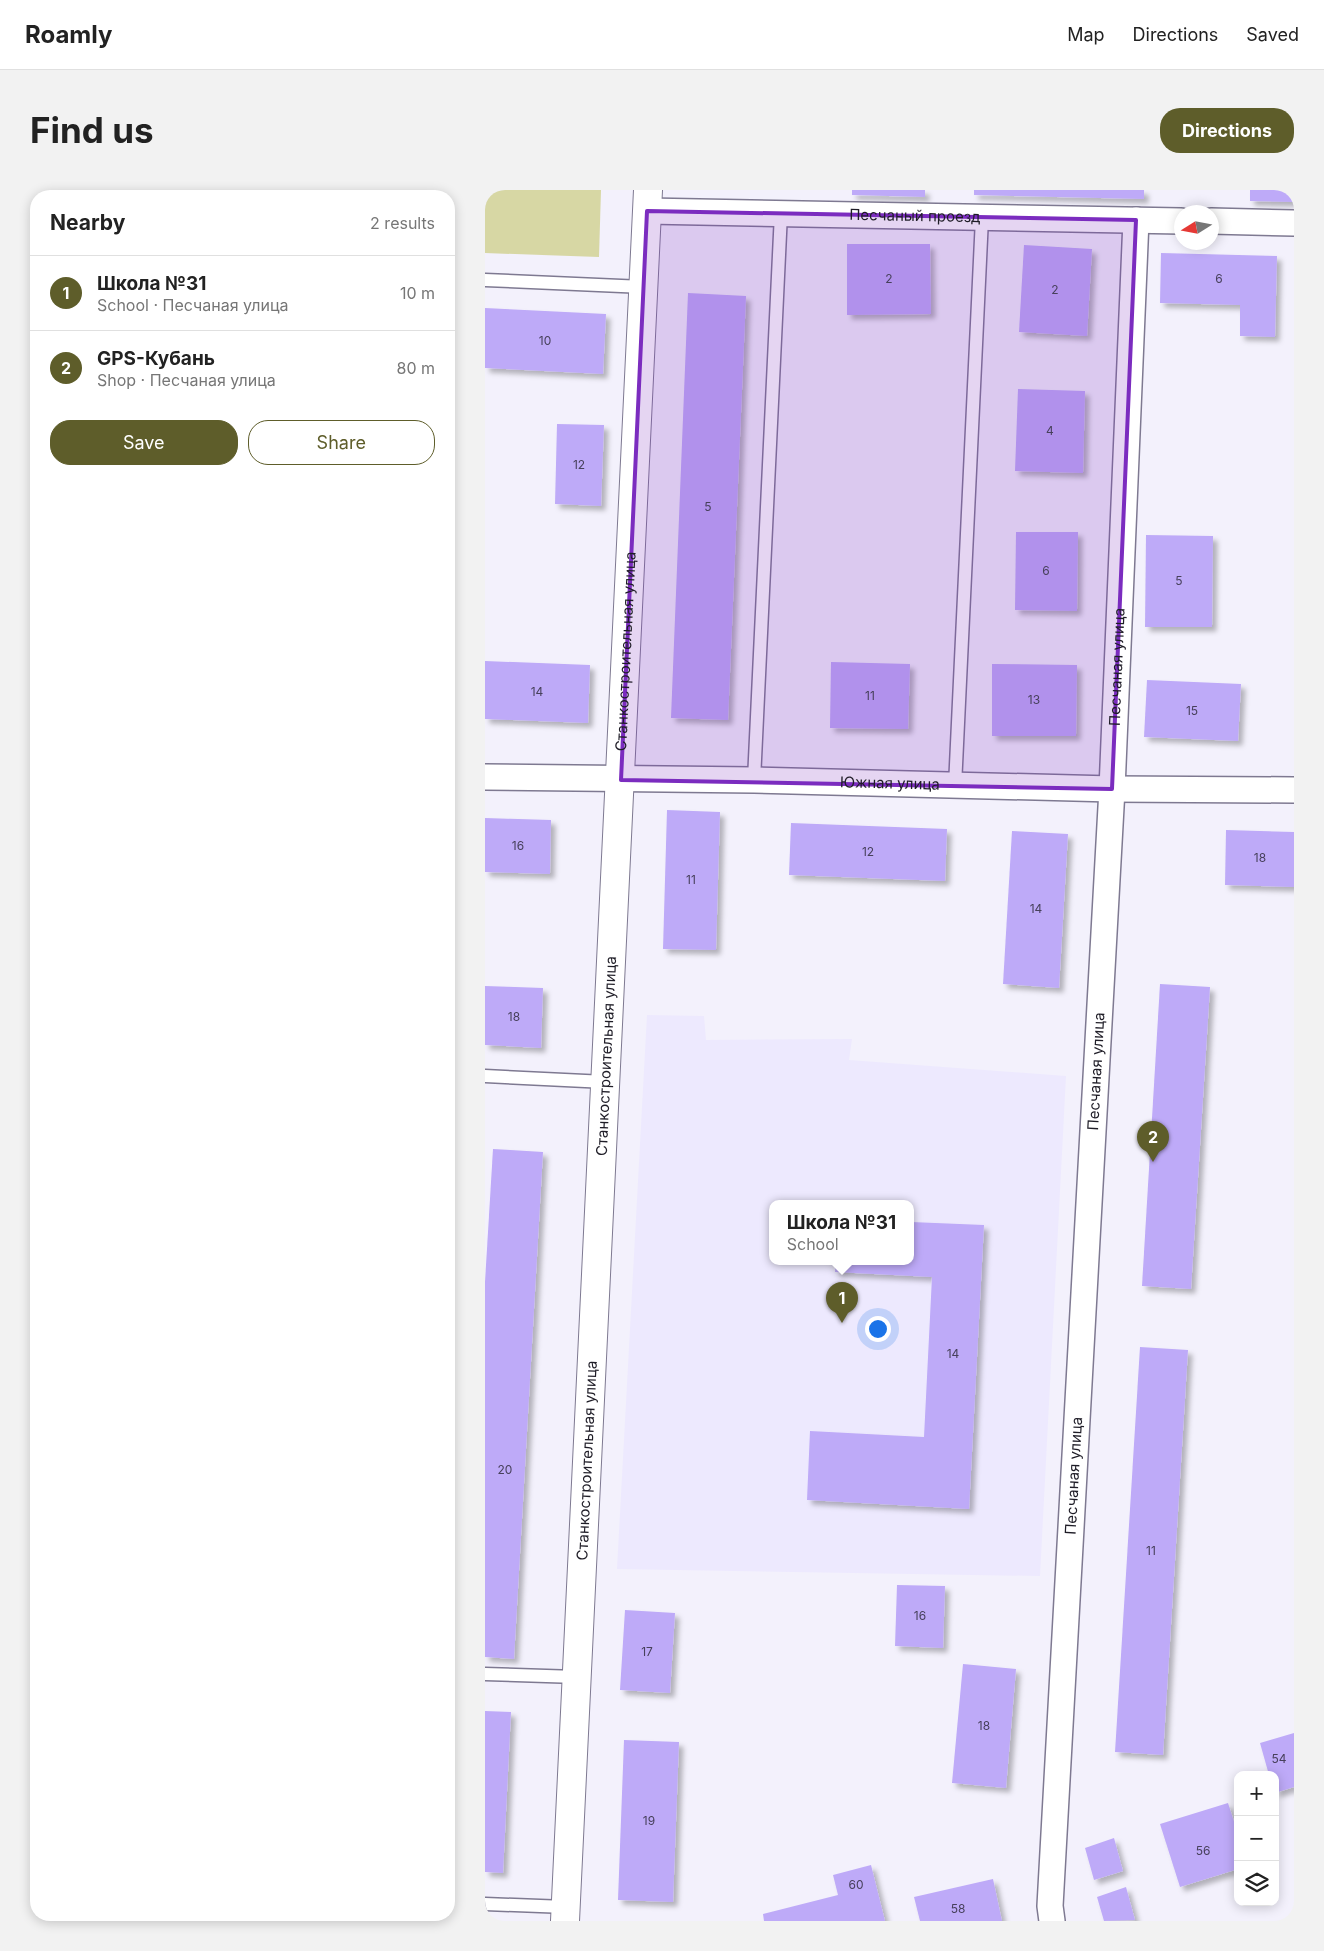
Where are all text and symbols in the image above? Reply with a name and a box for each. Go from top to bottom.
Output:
text: Roamly [25,20,112,49]
text: Map [1067,24,1105,45]
text: Directions [1133,24,1218,45]
text: Saved [1246,24,1299,45]
button: Directions [1160,108,1294,153]
text: Find us [30,109,154,151]
street label: Песчаный проезд [849,205,981,226]
north arrow [1174,205,1219,250]
text: Nearby [50,210,125,235]
text: 2 results [370,213,435,233]
house number: 2 [885,271,893,286]
house number: 6 [1215,271,1223,286]
text: Школа №31 [97,272,207,295]
house number: 2 [1051,282,1059,297]
text: 1 [63,283,69,303]
text: 10 m [400,283,435,303]
text: School · Песчаная улица [97,295,289,315]
house number: 10 [539,333,551,348]
text: GPS-Кубань [97,347,215,370]
text: 2 [61,358,71,378]
text: 80 m [396,358,435,378]
text: Shop · Песчаная улица [97,370,276,390]
button: Save [50,420,238,465]
button: Share [248,420,435,465]
house number: 4 [1046,423,1054,438]
house number: 12 [573,457,585,472]
house number: 5 [704,499,712,514]
street label: Станкостроительная улица [611,551,640,752]
house number: 6 [1042,563,1050,578]
house number: 5 [1175,573,1183,588]
street label: Песчаная улица [1105,607,1129,726]
house number: 14 [531,684,544,699]
house number: 11 [865,688,875,703]
house number: 13 [1028,692,1040,707]
house number: 15 [1186,703,1198,718]
street label: Южная улица [840,772,940,794]
house number: 16 [512,838,524,853]
house number: 12 [862,844,874,859]
house number: 18 [1254,850,1266,865]
house number: 11 [686,872,696,887]
house number: 14 [1030,901,1043,916]
street label: Станкостроительная улица [592,956,620,1156]
house number: 18 [508,1009,520,1024]
street label: Песчаная улица [1083,1012,1109,1131]
pin: 2 [1137,1121,1169,1162]
popup [769,1200,914,1265]
text: Школа №31 [787,1211,896,1234]
text: School [787,1234,839,1254]
pin: 1 [826,1282,858,1323]
your location [865,1316,891,1342]
house number: 14 [947,1346,960,1361]
street label: Станкостроительная улица [572,1360,601,1561]
street label: Песчаная улица [1061,1416,1086,1535]
house number: 20 [498,1462,512,1477]
house number: 11 [1146,1543,1156,1558]
house number: 16 [914,1608,926,1623]
house number: 17 [641,1644,653,1659]
house number: 18 [978,1718,990,1733]
house number: 54 [1271,1751,1287,1766]
map controls [1234,1771,1279,1906]
button: + [1234,1771,1279,1816]
house number: 19 [643,1813,655,1828]
button: − [1234,1816,1279,1861]
house number: 56 [1196,1843,1210,1858]
button: layers [1234,1861,1279,1906]
house number: 60 [848,1877,864,1892]
house number: 58 [951,1901,965,1916]

